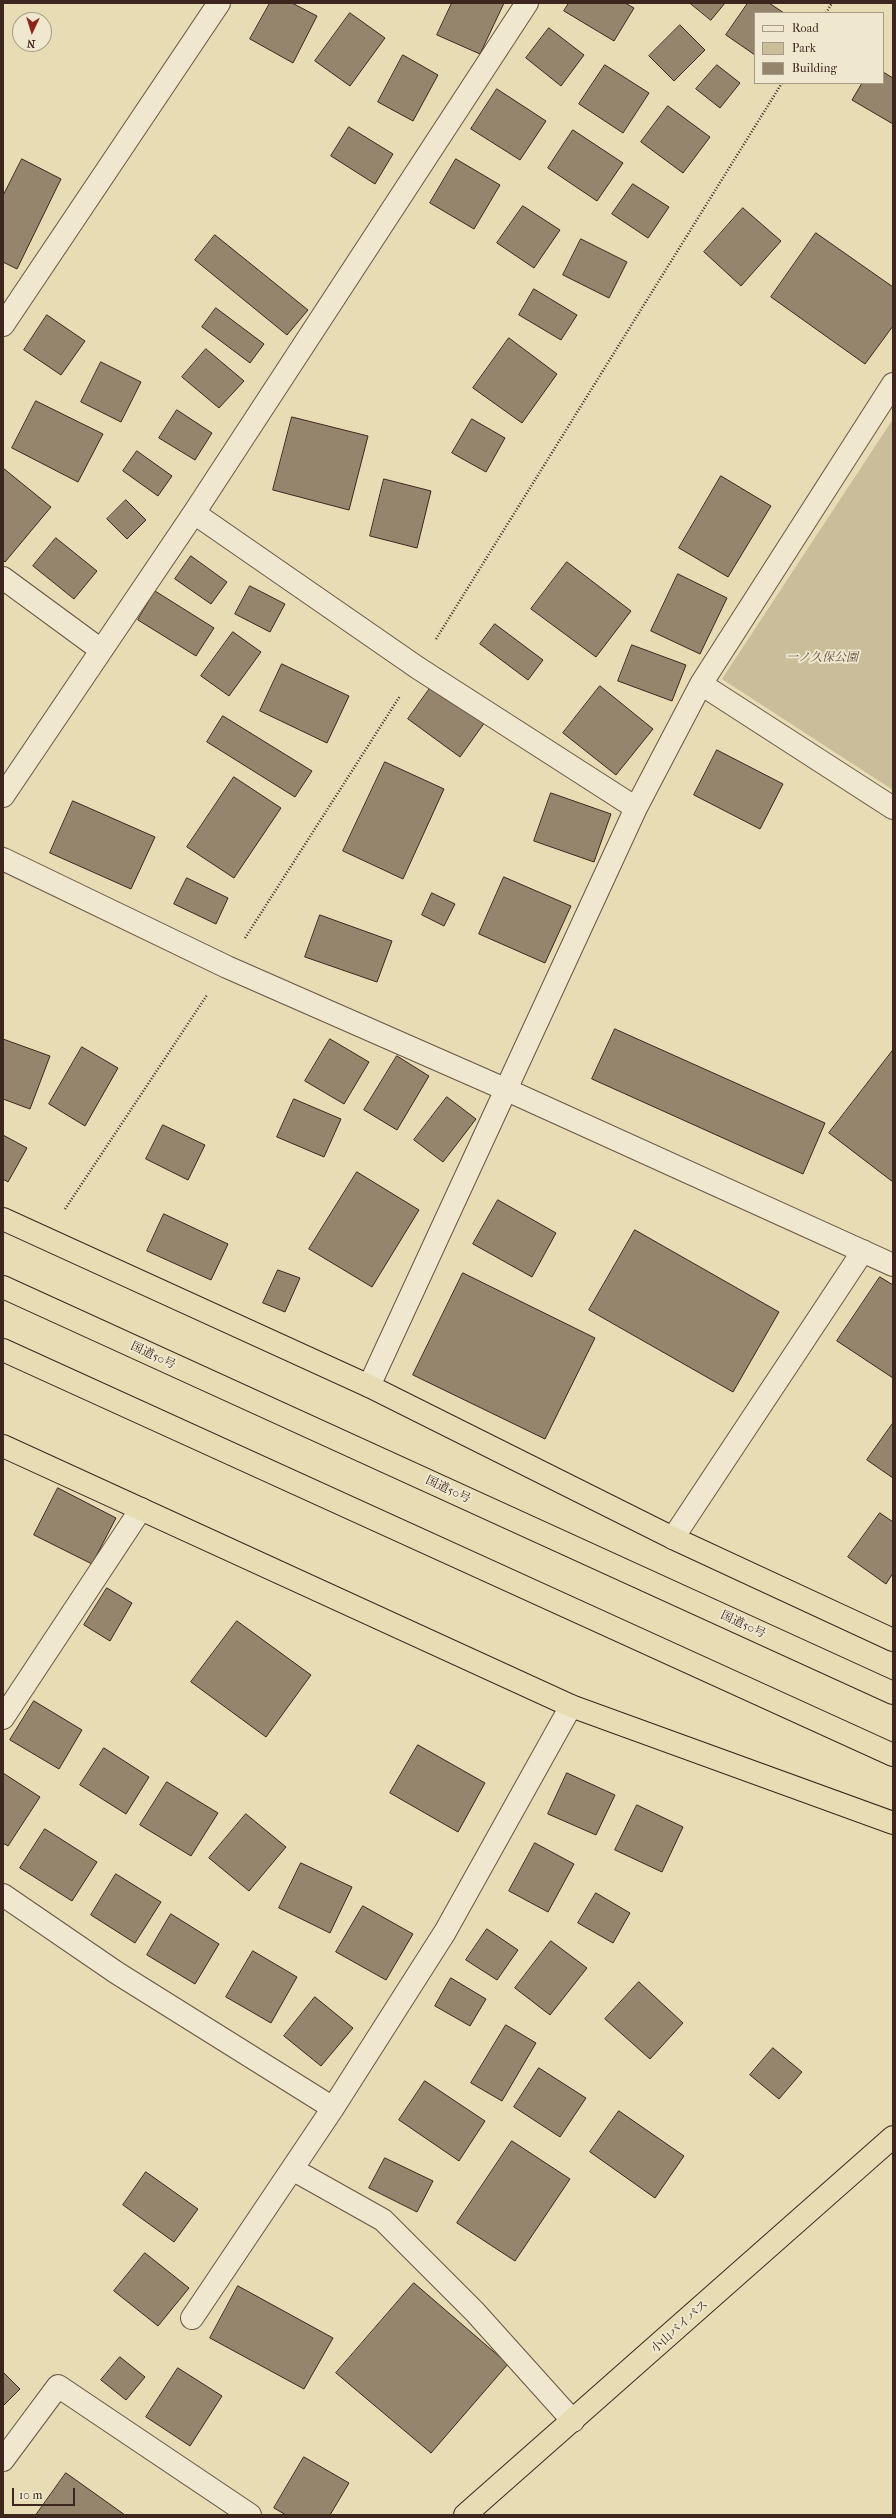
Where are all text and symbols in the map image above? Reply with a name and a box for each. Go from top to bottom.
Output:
north arrow [12,12,52,52]
legend [754,12,884,84]
text: Road [792,21,819,35]
text: N [27,37,36,50]
text: Park [792,41,816,55]
text: Building [792,61,837,75]
park label: 一ノ久保公園 [786,651,858,665]
street label: 国道50号 [128,1339,178,1373]
street label: 国道50号 [423,1473,473,1507]
street label: 国道50号 [718,1608,768,1642]
street label: 小山バイパス [648,2298,712,2356]
scale bar [14,2480,77,2506]
text: 10 m [19,2488,42,2502]

